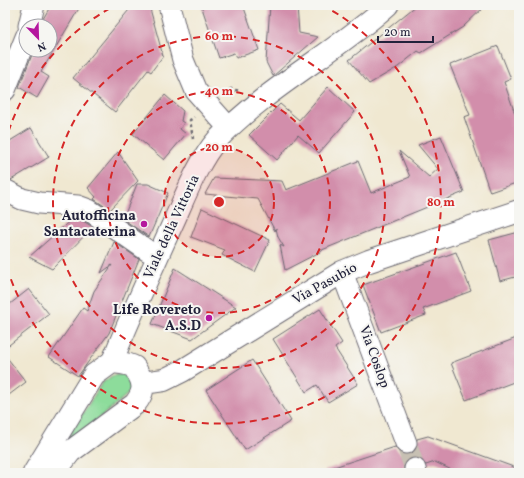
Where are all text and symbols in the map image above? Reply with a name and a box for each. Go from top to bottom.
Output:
north arrow [18,18,58,58]
scale bar [378,18,433,44]
text: 20 m [384,25,411,41]
text: 60 m [205,29,233,45]
text: N [35,37,48,54]
text: 40 m [205,84,234,100]
text: 20 m [205,140,233,156]
street label: Viale della Vittoria [139,172,205,282]
centre of rings [212,195,226,209]
text: 80 m [427,195,455,211]
place label: Autofficina Santacaterina [44,207,136,242]
marker: Autofficina Santacaterina [139,219,149,229]
street label: Via Pasubio [289,258,361,310]
place label: Life Rovereto A.S.D [113,301,201,336]
marker: Life Rovereto A.S.D [204,313,214,323]
street label: Via Coslop [354,323,394,391]

